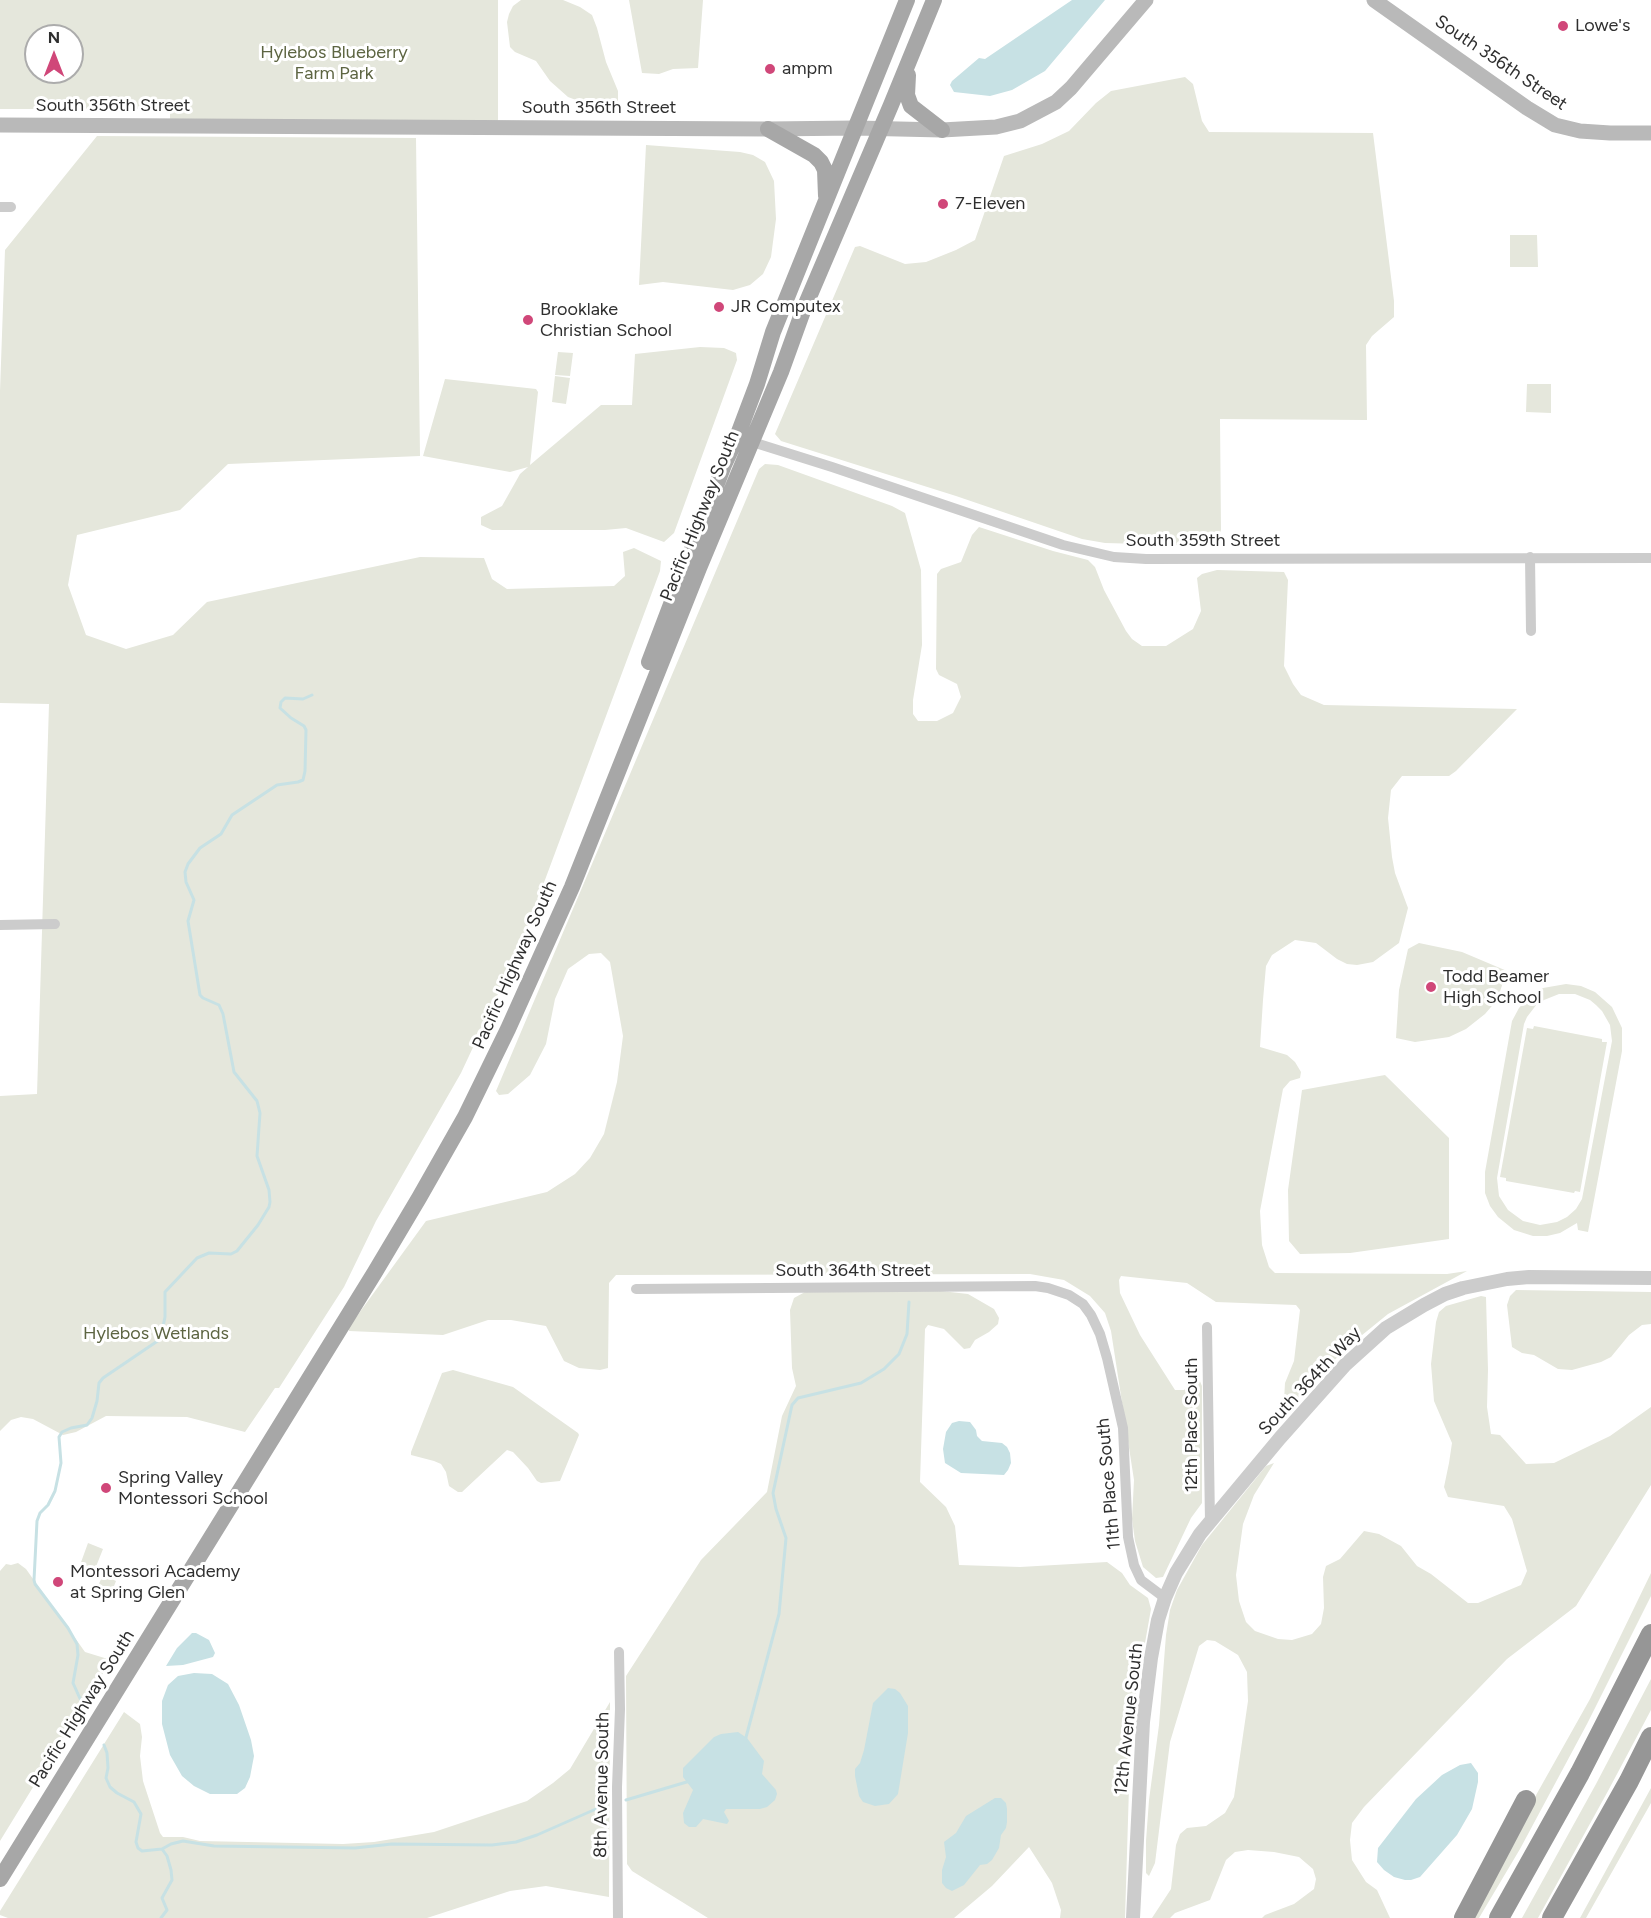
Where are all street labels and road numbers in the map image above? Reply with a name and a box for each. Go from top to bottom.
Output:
street label: South 356th Street [1431,11,1571,115]
street label: South 356th Street [36,95,190,117]
street label: South 356th Street [522,97,676,119]
street label: Pacific Highway South [656,428,744,604]
street label: South 359th Street [1126,530,1280,552]
street label: Pacific Highway South [468,878,562,1052]
street label: South 364th Street [775,1260,931,1282]
street label: South 364th Way [1254,1322,1366,1440]
street label: 12th Place South [1181,1358,1203,1492]
street label: 11th Place South [1092,1417,1126,1551]
street label: Pacific Highway South [25,1626,139,1792]
street label: 12th Avenue South [1110,1642,1148,1796]
street label: 8th Avenue South [590,1712,614,1858]

